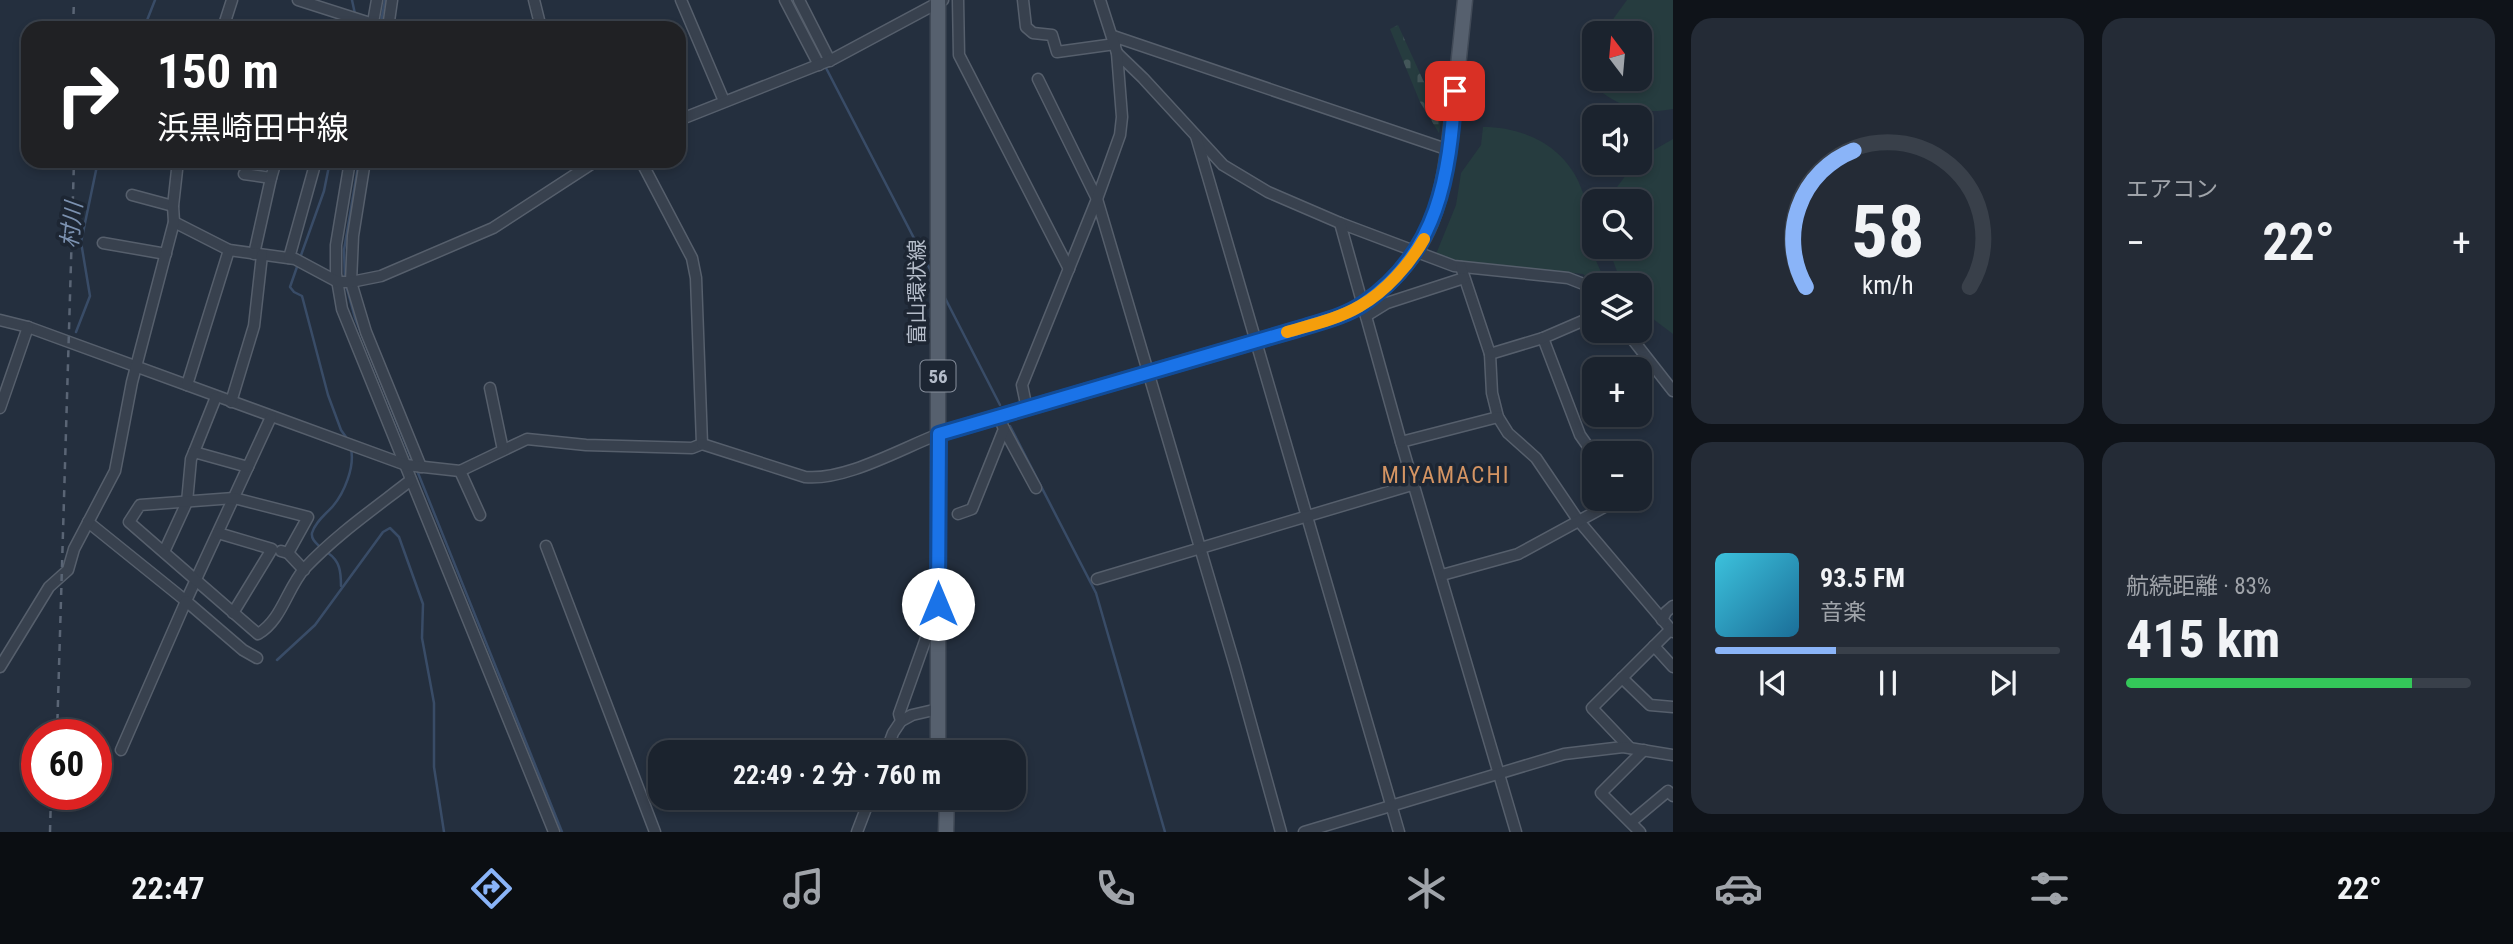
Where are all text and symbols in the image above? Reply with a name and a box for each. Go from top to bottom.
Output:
north arrow [1582,21,1652,91]
map controls [1582,21,1652,511]
text: 150 m [157,43,279,100]
icon: right [42,49,133,140]
pin [1425,61,1485,121]
icon: arrive [1436,72,1474,110]
button: sound [1582,105,1652,175]
text: 浜黒崎田中線 [157,109,349,147]
text: エアコン [2126,176,2218,203]
button: search [1582,189,1652,259]
text: 58 [1851,189,1924,275]
water label: 村川 [56,198,88,249]
text: 22° [2262,212,2335,273]
text: − [2126,221,2145,265]
text: + [2452,221,2471,265]
street label: 富山環状線 [905,240,929,345]
text: km/h [1862,271,1913,300]
button: layers [1582,273,1652,343]
button: + [1582,357,1652,427]
road number: 56 [920,360,956,392]
button: − [1582,441,1652,511]
district label: MIYAMACHI [1382,462,1510,489]
text: 93.5 FM [1820,563,1905,593]
position arrow [901,567,975,641]
text: 航続距離 · 83% [2126,573,2271,600]
text: 音楽 [1820,599,1866,626]
text: 415 km [2126,609,2280,670]
icon: previous [1754,664,1792,702]
icon: pause [1869,664,1907,702]
icon: next [1984,664,2022,702]
speed limit sign: 60 [21,719,112,810]
text: 22:49 · 2 分 · 760 m [733,760,941,790]
icon: directions [467,864,516,913]
icon: music [779,864,828,913]
icon: phone [1091,864,1140,913]
icon: climate [1402,864,1451,913]
icon: car [1714,864,1763,913]
icon: filters [2025,864,2074,913]
text: 22:47 [131,869,205,907]
text: 22° [2337,869,2382,907]

